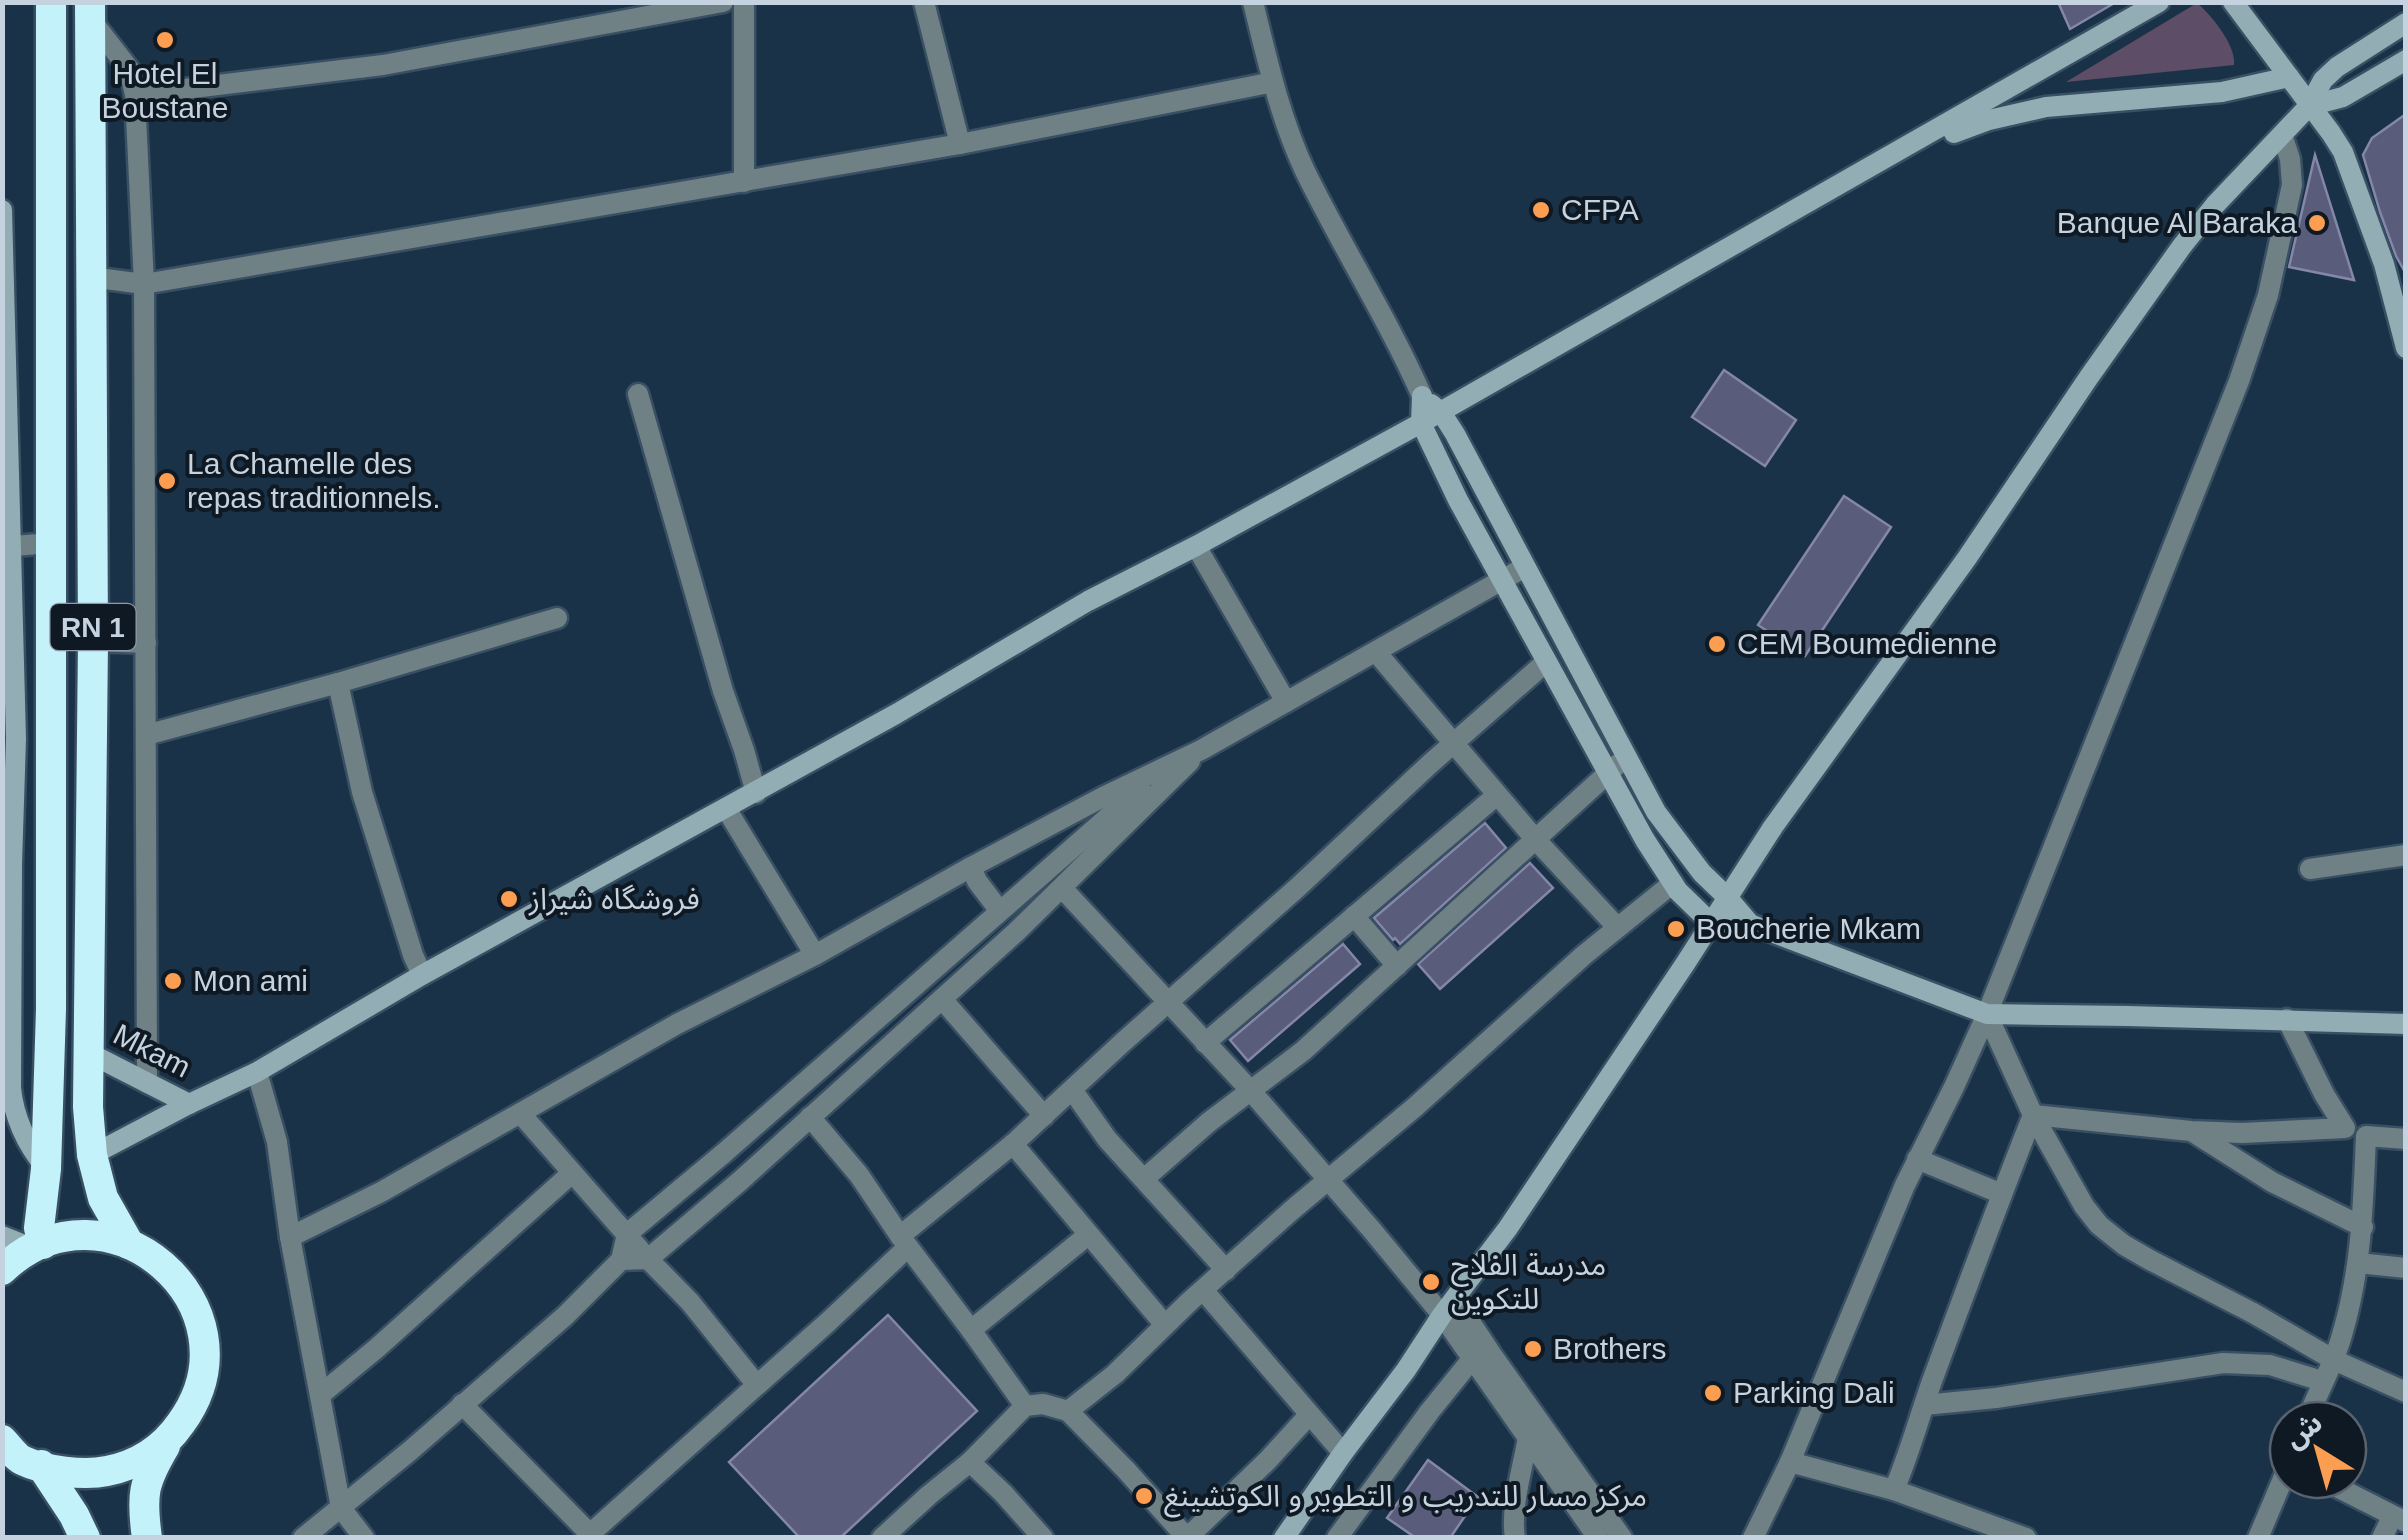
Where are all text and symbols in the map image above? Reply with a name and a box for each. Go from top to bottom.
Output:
marker: Hotel El Boustane [154,29,176,51]
place label: Hotel El Boustane [102,57,228,124]
place label: CFPA [1561,193,1639,226]
marker: CFPA [1530,199,1552,221]
place label: Banque Al Baraka [2057,206,2297,239]
marker: Banque Al Baraka [2306,212,2328,234]
place label: La Chamelle des repas traditionnels. [187,447,440,514]
marker: La Chamelle des repas traditionnels. [156,470,178,492]
road number: RN 1 [51,604,136,650]
place label: CEM Boumedienne [1737,627,1997,660]
marker: CEM Boumedienne [1706,633,1728,655]
place label: فروشگاه شيراز [528,882,700,916]
marker: فروشگاه شيراز [498,888,520,910]
place label: Boucherie Mkam [1696,912,1921,945]
marker: Boucherie Mkam [1665,918,1687,940]
place label: Mon ami [193,964,308,997]
marker: Mon ami [162,970,184,992]
street label: Mkam [108,1017,196,1084]
place label: مدرسة الفلاح للتكوين [1451,1248,1606,1316]
marker: مدرسة الفلاح للتكوين [1420,1271,1442,1293]
place label: Brothers [1553,1332,1666,1365]
marker: Brothers [1522,1338,1544,1360]
place label: Parking Dali [1733,1376,1895,1409]
marker: Parking Dali [1702,1382,1724,1404]
north arrow [2268,1400,2368,1500]
text: ش [2279,1407,2328,1454]
place label: مركز مسار للتدريب و التطوير و الكوتشينغ [1164,1479,1647,1518]
marker: مركز مسار للتدريب و التطوير و الكوتشينغ [1133,1485,1155,1507]

